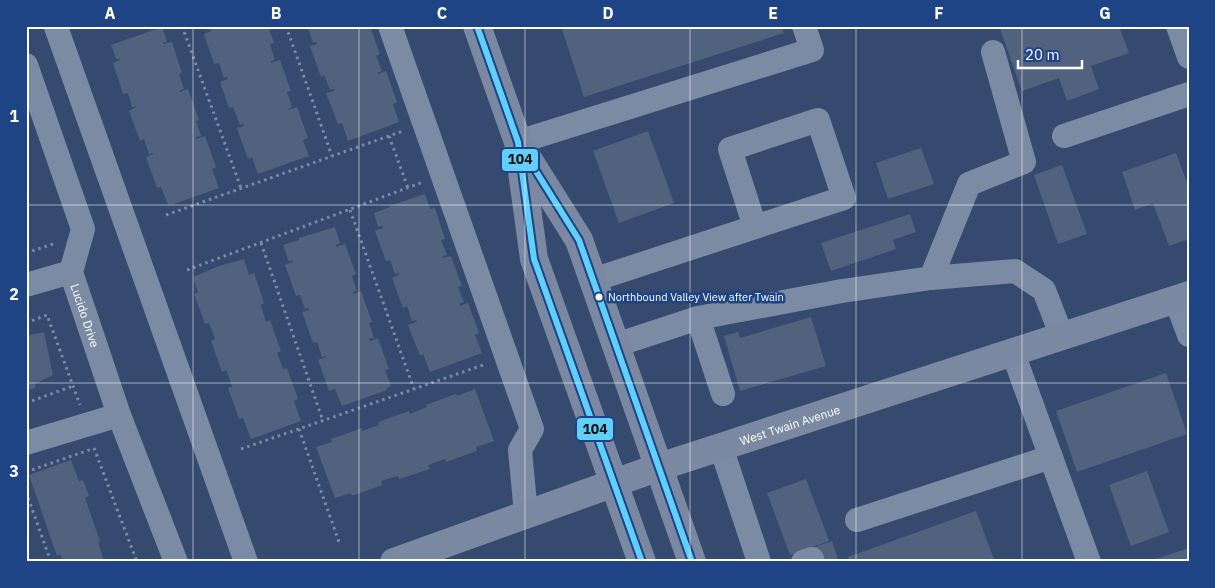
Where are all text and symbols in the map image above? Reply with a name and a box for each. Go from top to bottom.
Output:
text: A [105,3,116,23]
text: B [271,3,282,23]
text: C [437,3,447,23]
text: D [602,3,614,23]
text: E [768,3,778,23]
text: F [934,3,944,23]
text: G [1099,3,1111,23]
scale bar [1018,38,1081,70]
text: 20 m [1025,45,1060,64]
text: 1 [9,106,19,126]
line badge: 104 [501,148,539,172]
text: 104 [507,150,533,168]
street label: Lucido Drive [68,282,103,350]
text: 2 [9,284,19,304]
place label: Northbound Valley View after Twain [608,290,784,304]
marker: Northbound Valley View after Twain [594,292,604,302]
street label: West Twain Avenue [738,401,842,448]
line badge: 104 [576,417,614,441]
text: 104 [582,420,608,438]
text: 3 [9,461,19,481]

